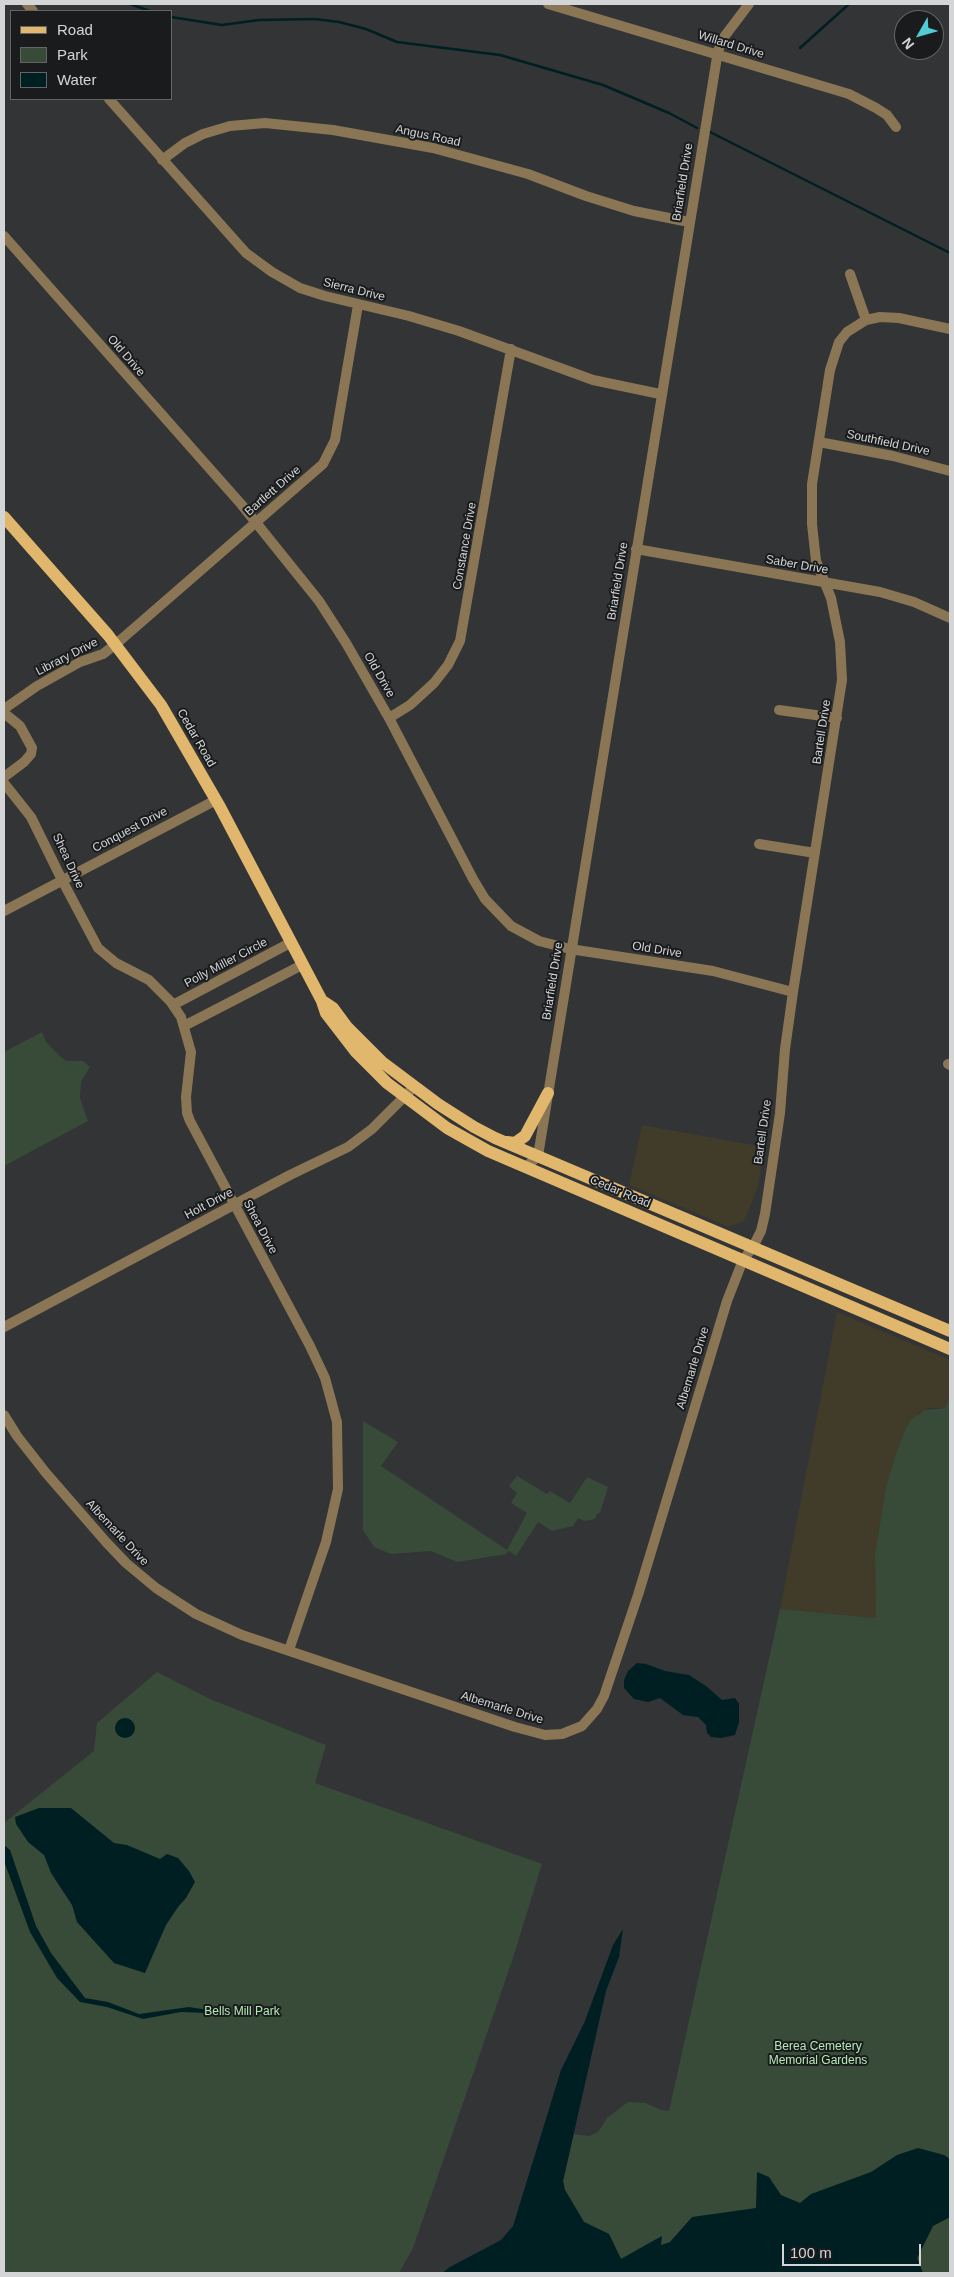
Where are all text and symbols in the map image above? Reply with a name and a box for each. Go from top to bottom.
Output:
legend [10,10,172,100]
north arrow [894,10,944,60]
text: Road [57,21,93,38]
street label: Willard Drive [696,28,766,62]
text: N [899,35,917,53]
text: Park [57,46,88,63]
text: Water [57,71,96,88]
street label: Angus Road [394,122,462,150]
street label: Briarfield Drive [670,142,696,222]
street label: Sierra Drive [322,275,386,305]
street label: Old Drive [104,332,148,380]
street label: Southfield Drive [845,427,931,459]
street label: Bartlett Drive [242,463,304,519]
street label: Constance Drive [450,501,480,591]
street label: Briarfield Drive [605,541,631,621]
street label: Saber Drive [765,552,829,578]
street label: Library Drive [33,635,101,679]
street label: Old Drive [360,650,398,700]
street label: Bartell Drive [810,699,834,765]
street label: Cedar Road [174,706,218,770]
street label: Conquest Drive [90,804,170,856]
street label: Shea Drive [49,831,87,891]
street label: Polly Miller Circle [182,935,270,991]
street label: Old Drive [631,939,683,961]
street label: Briarfield Drive [540,941,566,1021]
street label: Bartell Drive [751,1099,775,1165]
street label: Cedar Road [587,1173,653,1211]
street label: Holt Drive [182,1185,236,1223]
street label: Shea Drive [240,1197,280,1257]
street label: Albemarle Drive [674,1325,712,1411]
street label: Albemarle Drive [83,1497,151,1569]
street label: Albemarle Drive [459,1689,545,1727]
park label: Bells Mill Park [204,2005,280,2019]
park label: Berea Cemetery Memorial Gardens [769,2040,867,2068]
scale bar [784,2234,923,2266]
text: 100 m [790,2244,832,2261]

